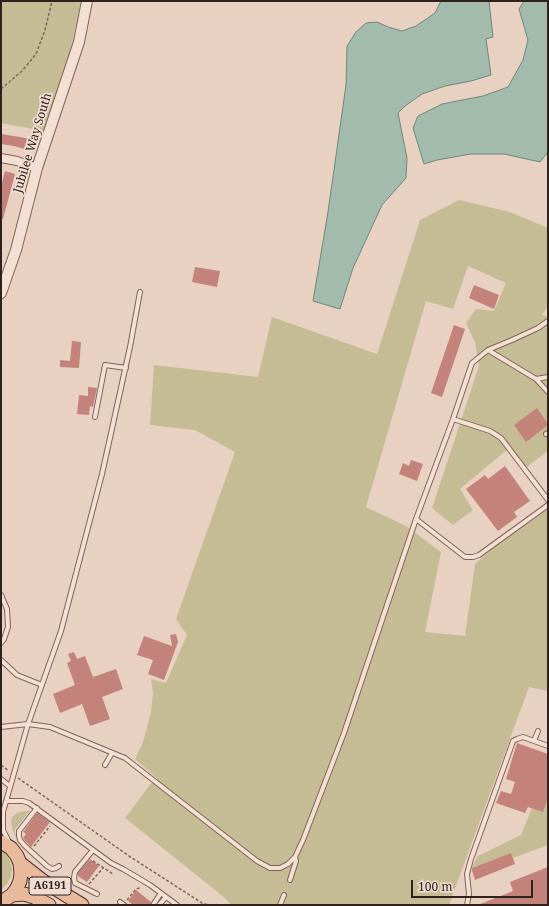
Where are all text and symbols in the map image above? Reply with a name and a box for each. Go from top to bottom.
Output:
street label: Jubilee Way South [11,91,55,195]
scale bar [413,872,535,898]
road number: A6191 [29,877,71,895]
text: 100 m [418,878,453,895]

